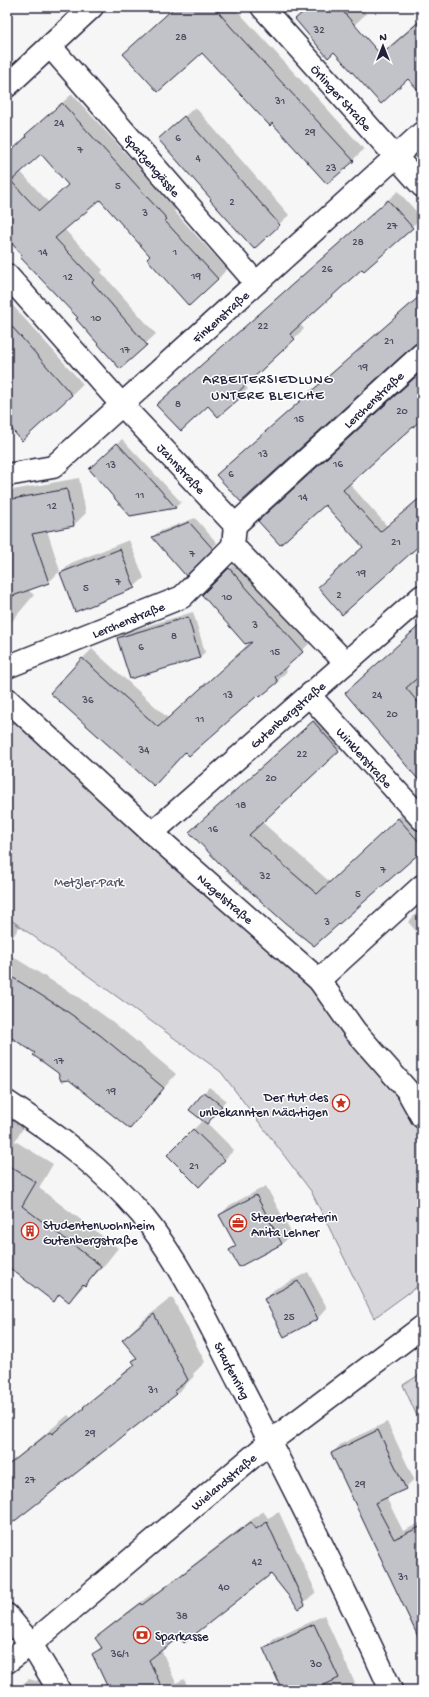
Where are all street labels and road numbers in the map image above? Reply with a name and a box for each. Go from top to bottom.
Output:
street label: Örlinger Straße [307,63,374,135]
street label: Spatzengässle [120,133,182,201]
street label: Finkenstraße [190,288,253,348]
street label: Lerchenstraße [341,369,408,433]
street label: Jahnstraße [153,441,208,498]
street label: Lerchenstraße [90,600,168,643]
street label: Gutenbergstraße [248,679,329,753]
street label: Winklerstraße [332,725,395,792]
street label: Nagelstraße [193,872,256,928]
street label: Staufenring [209,1340,252,1402]
street label: Wielandstraße [189,1451,261,1515]

